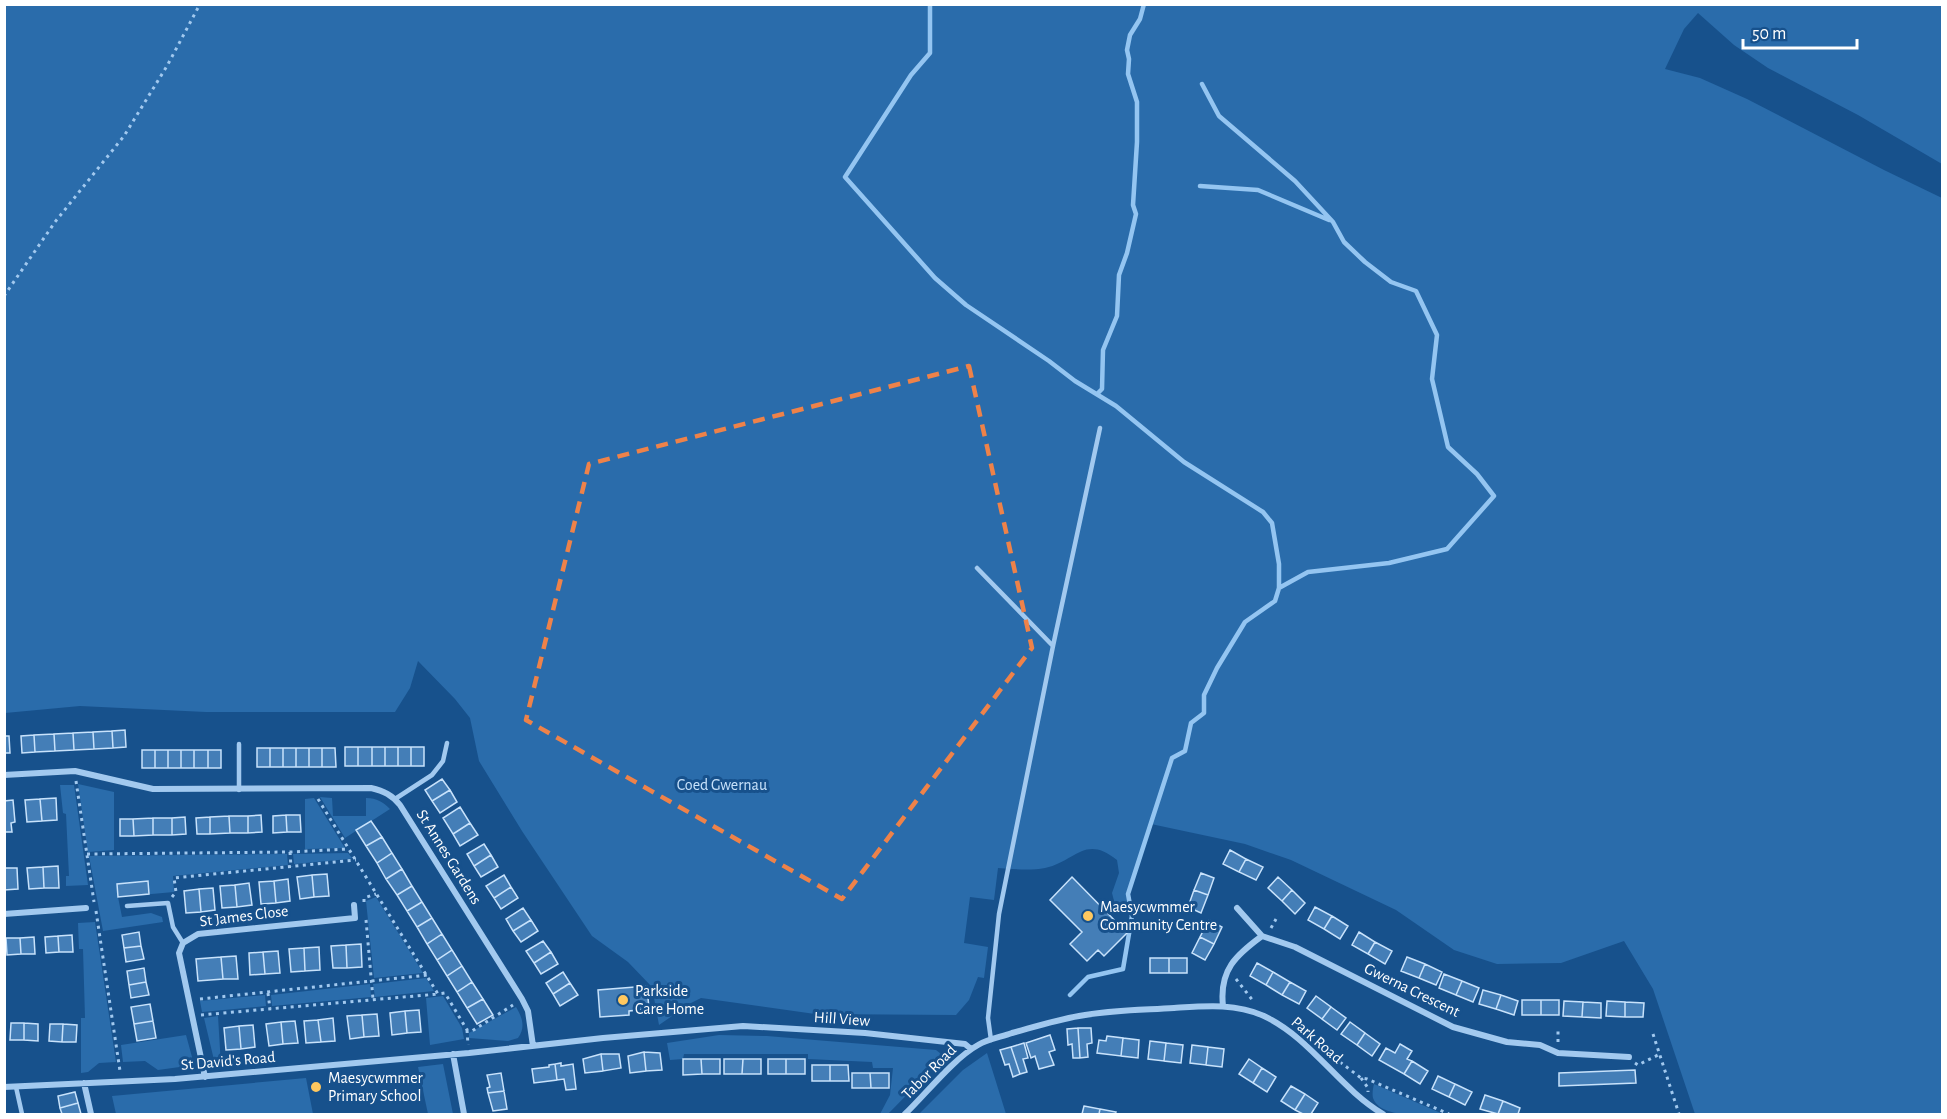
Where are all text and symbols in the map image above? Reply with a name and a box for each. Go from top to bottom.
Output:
scale bar [1743,12,1857,50]
text: 50 m [1752,25,1786,43]
park label: Coed Gwernau [677,777,767,793]
street label: St Annes Gardens [414,807,485,907]
place label: Maesycwmmer Community Centre [1100,899,1217,934]
street label: St James Close [199,903,289,929]
marker: Maesycwmmer Community Centre [1081,909,1095,923]
street label: Gwerna Crescent [1362,960,1462,1020]
place label: Parkside Care Home [635,983,704,1017]
marker: Parkside Care Home [616,993,630,1007]
street label: Hill View [813,1009,871,1029]
street label: Park Road [1288,1014,1346,1066]
street label: Tabor Road [899,1042,959,1102]
street label: St David's Road [180,1049,276,1073]
place label: Maesycwmmer Primary School [328,1070,424,1105]
marker: Maesycwmmer Primary School [309,1080,323,1094]

